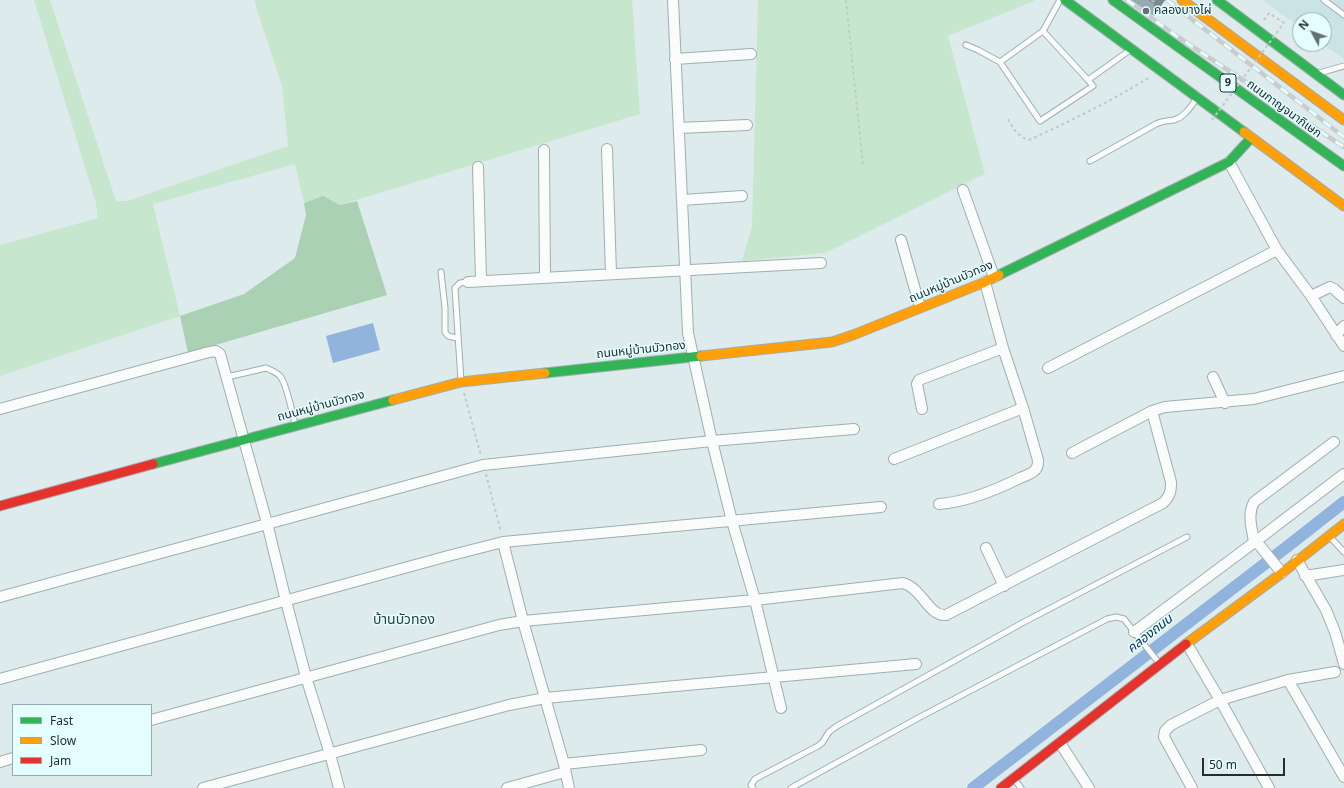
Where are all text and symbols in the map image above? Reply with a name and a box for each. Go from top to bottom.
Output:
place label: คลองบางไผ่ [1154,4,1212,18]
marker: คลองบางไผ่ [1141,6,1151,16]
north arrow [1292,12,1332,52]
text: N [1295,16,1312,33]
road number: 9 [1220,74,1236,92]
street label: ถนนกาญจนาภิเษก [1244,77,1324,141]
street label: ถนนหมู่บ้านบัวทอง [907,258,995,306]
street label: ถนนหมู่บ้านบัวทอง [596,338,686,362]
street label: ถนนหมู่บ้านบัวทอง [276,387,366,425]
water label: คลองถนน [1124,611,1176,657]
district label: บ้านบัวทอง [373,612,435,628]
legend [12,704,152,776]
text: Fast [50,712,73,729]
text: Slow [50,732,76,749]
scale bar [1204,750,1287,776]
text: Jam [50,752,71,769]
text: 50 m [1209,756,1237,773]

